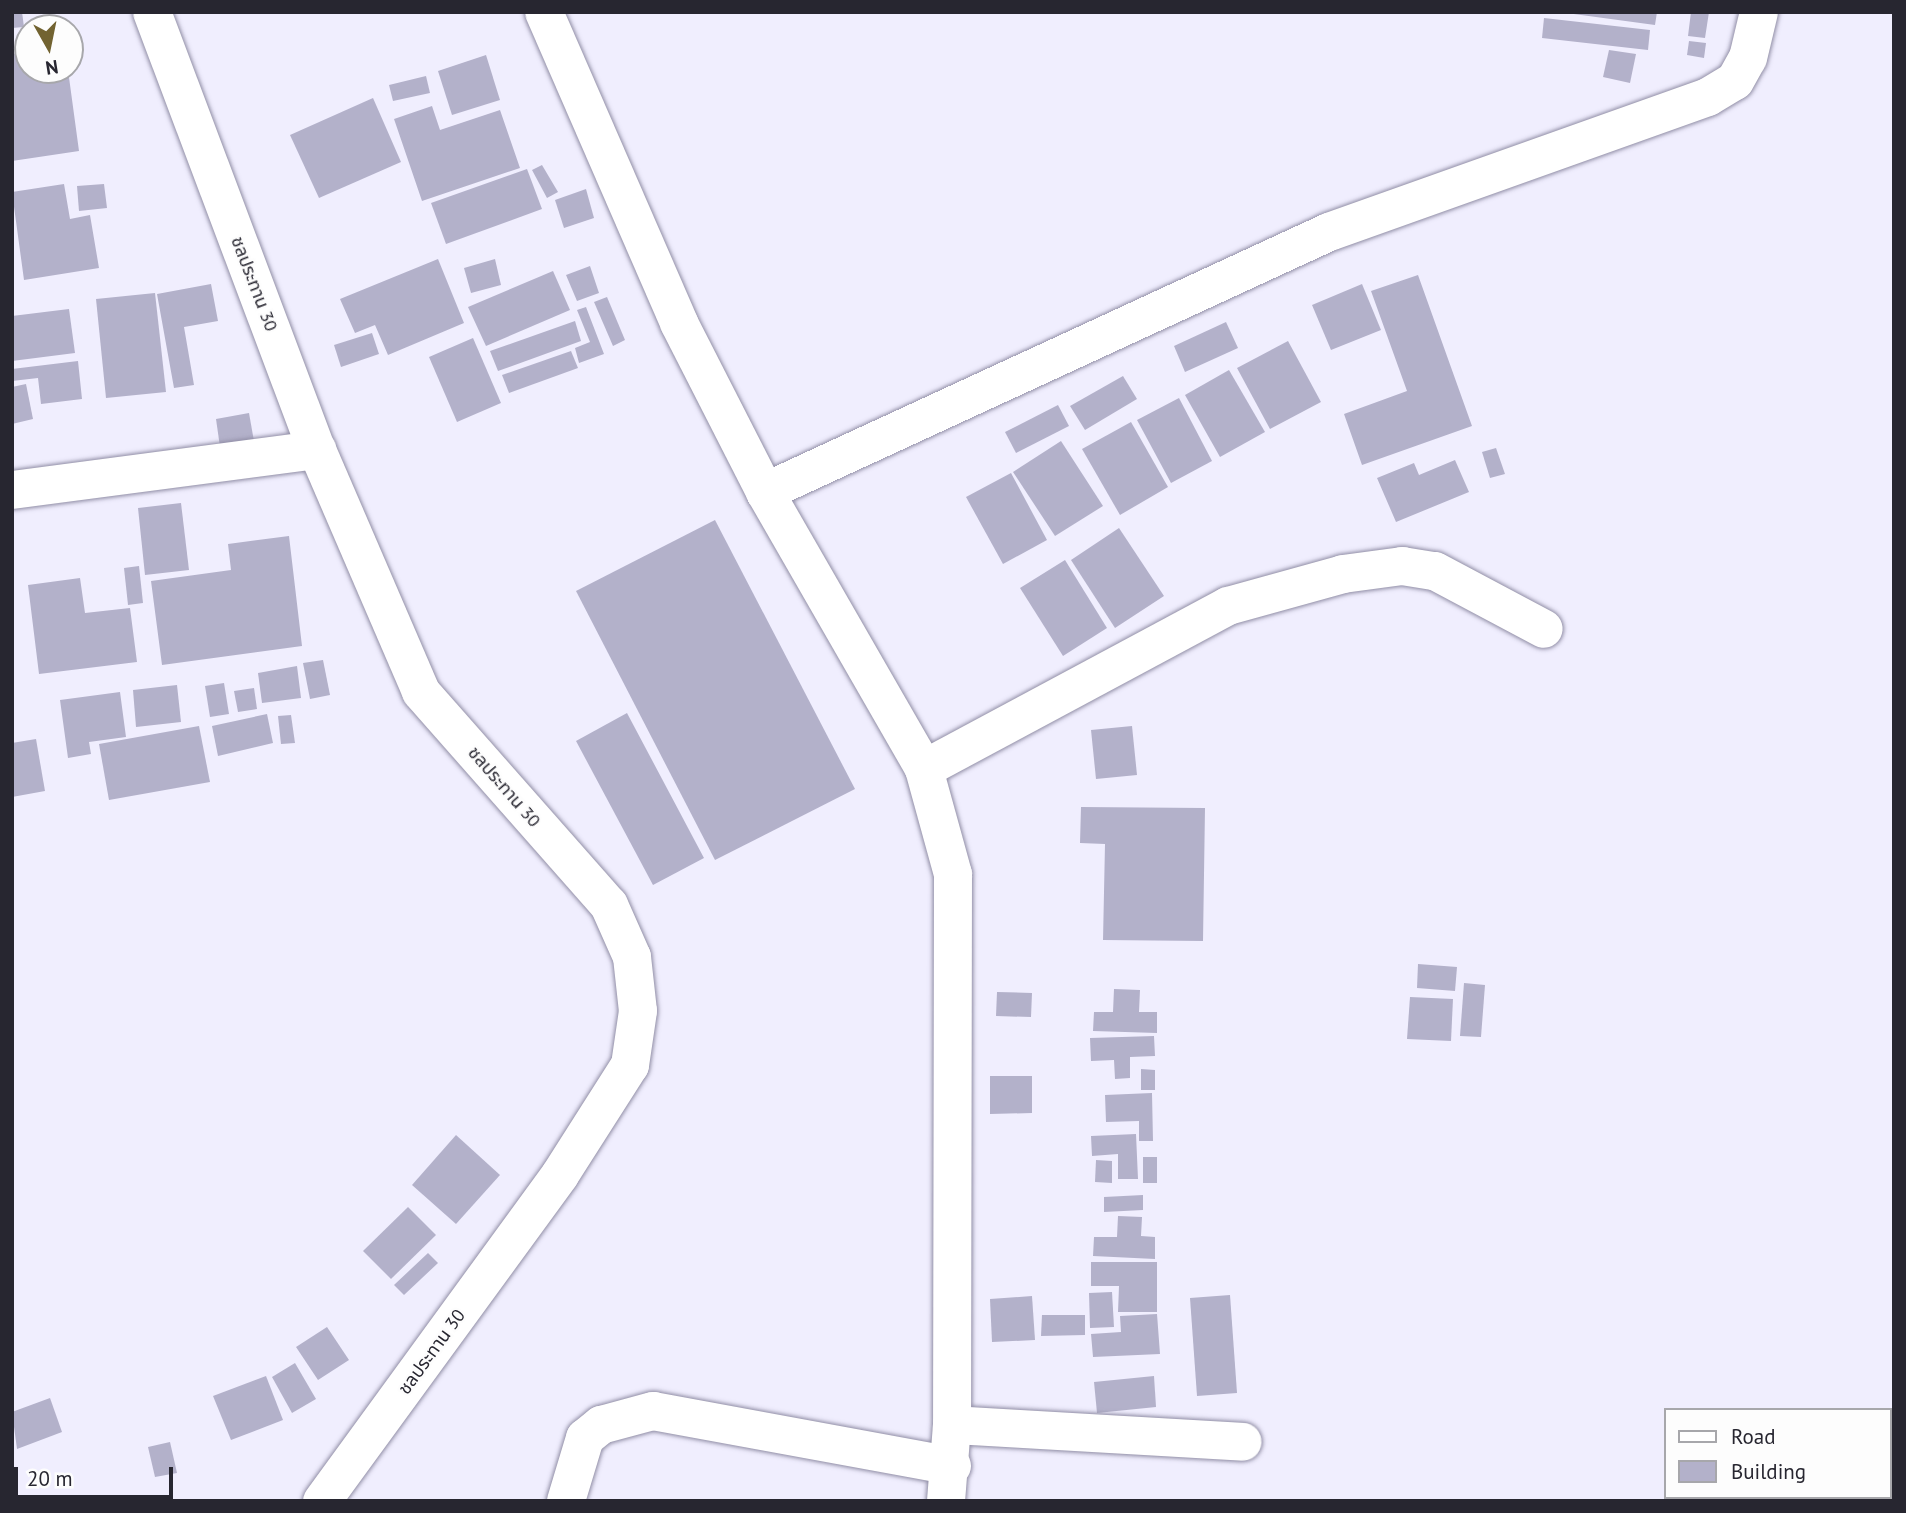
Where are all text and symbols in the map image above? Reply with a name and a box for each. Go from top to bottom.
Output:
north arrow [14,14,84,84]
text: N [44,55,60,81]
street label: ชลประทาน 30 [226,234,282,334]
street label: ชลประทาน 30 [463,742,545,832]
street label: ชลประทาน 30 [394,1305,470,1399]
legend [1664,1408,1892,1499]
text: Road [1731,1423,1775,1450]
scale bar [18,1454,177,1498]
text: Building [1731,1458,1806,1485]
text: 20 m [27,1465,73,1492]

